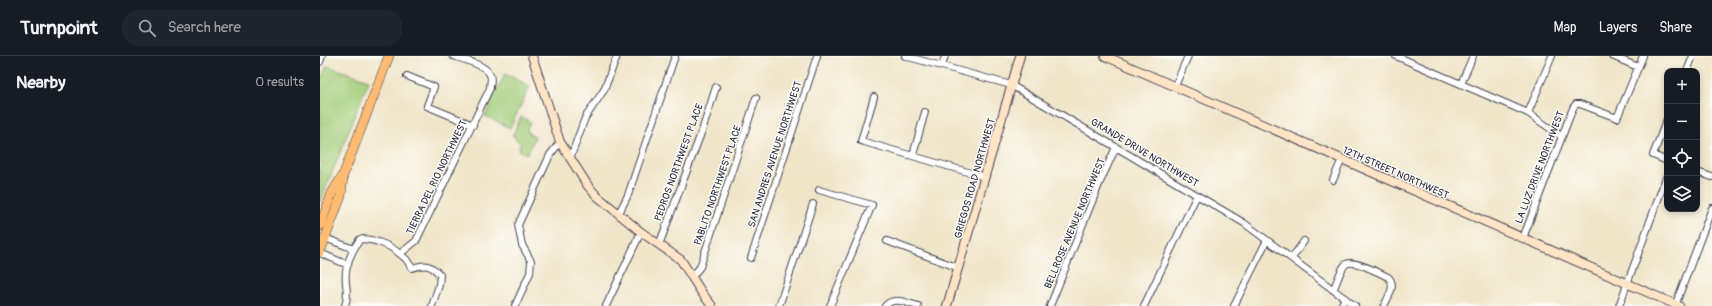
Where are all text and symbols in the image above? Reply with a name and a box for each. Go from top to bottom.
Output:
search box [122,10,402,46]
text: Turnpoint [20,16,98,40]
icon: search [136,17,158,39]
text: Search here [168,18,241,37]
text: Map [1554,19,1577,36]
text: Layers [1599,19,1637,36]
text: Share [1659,19,1692,36]
map controls [1664,68,1700,212]
button: + [1664,68,1700,104]
text: Nearby [16,72,65,93]
text: 0 results [255,74,304,90]
street label: SAN ANDRES AVENUE NORTHWEST [746,79,804,229]
street label: PEDROS NORTHWEST PLACE [652,102,706,223]
button: − [1664,104,1700,140]
street label: LA LUZ DRIVE NORTHWEST [1513,109,1567,225]
street label: GRIEGOS ROAD NORTHWEST [952,116,998,240]
street label: GRANDE DRIVE NORTHWEST [1088,116,1201,190]
street label: TIERRA DEL RIO NORTHWEST [404,118,470,237]
street label: PABLITO NORTHWEST PLACE [692,124,744,247]
button: locate [1664,140,1700,176]
street label: 12TH STREET NORTHWEST [1341,144,1451,202]
street label: BELLROSE AVENUE NORTHWEST [1042,156,1108,291]
button: layers [1664,176,1700,212]

